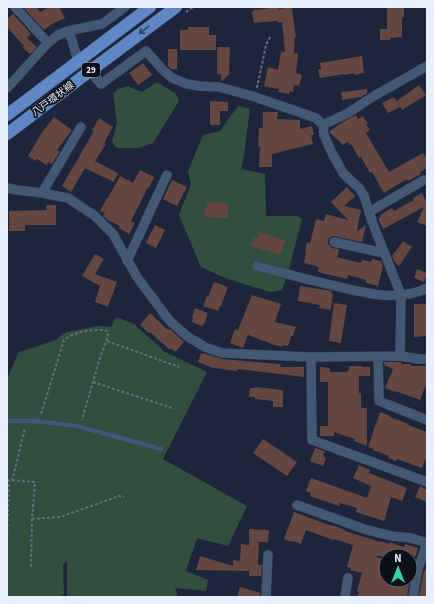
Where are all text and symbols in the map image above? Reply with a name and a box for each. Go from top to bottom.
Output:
one-way arrow [139,26,150,34]
road number: 29 [82,63,100,77]
street label: 八戸環状線 [29,78,77,120]
north arrow [378,548,418,588]
text: N [394,551,402,566]

